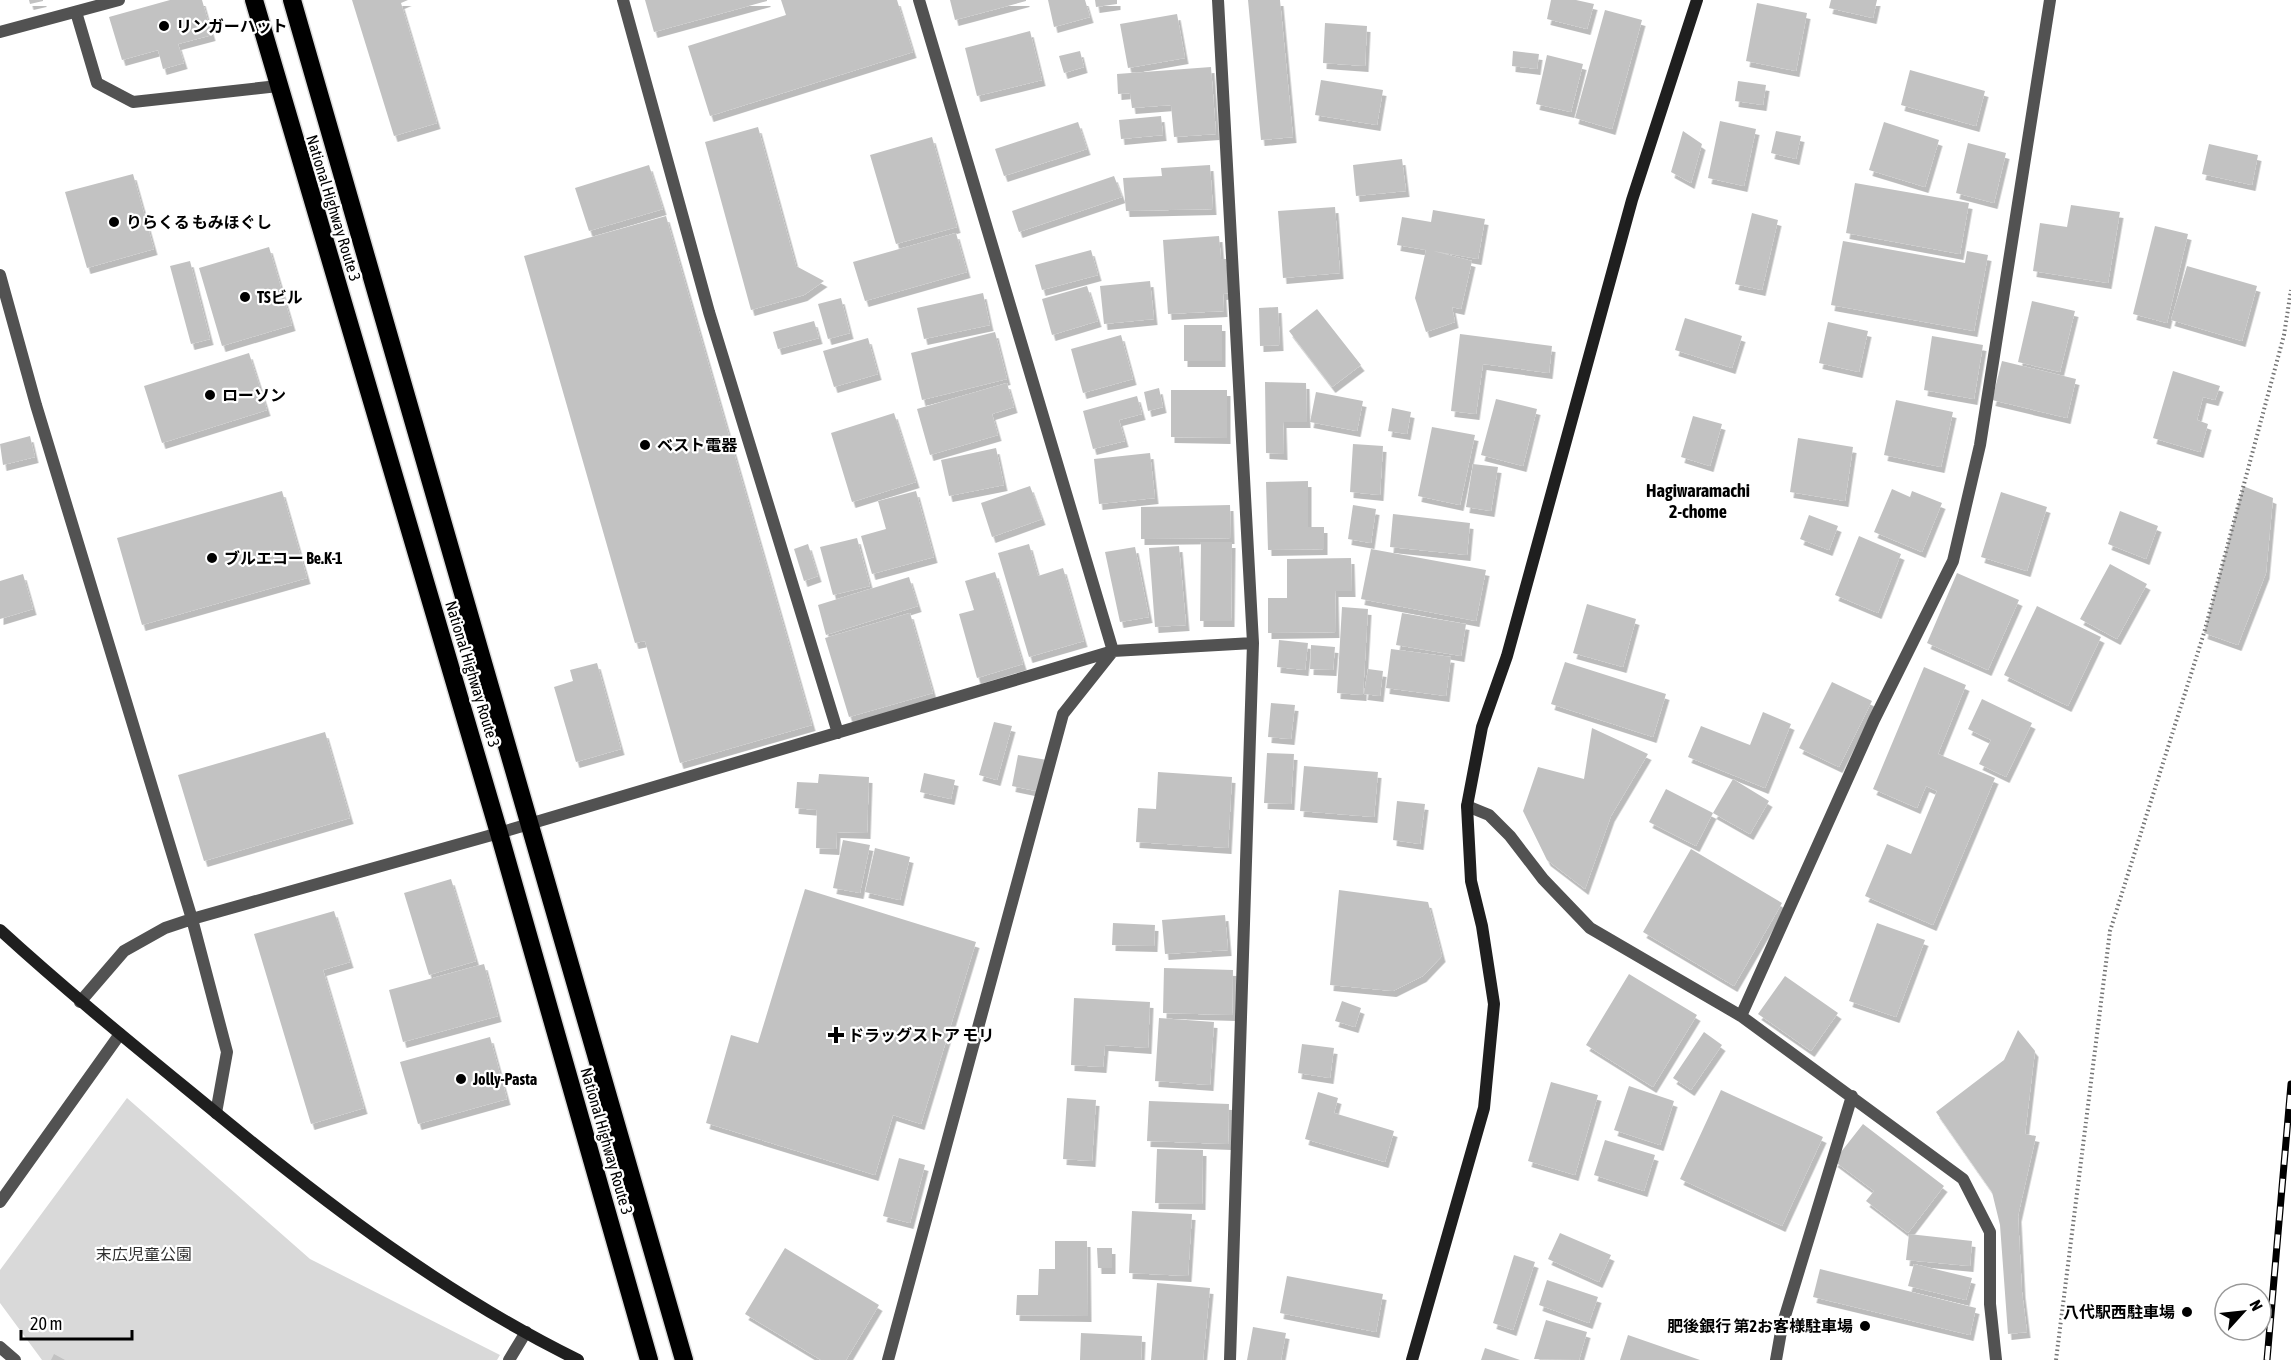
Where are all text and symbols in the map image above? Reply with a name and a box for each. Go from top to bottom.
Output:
place label: リンガーハット [176,17,288,35]
marker: リンガーハット [157,19,171,33]
street label: National Highway Route 3 [302,133,365,284]
place label: りらくる もみほぐし [126,213,272,231]
marker: りらくる もみほぐし [107,215,121,229]
place label: TSビル [257,288,303,306]
marker: TSビル [238,290,252,304]
place label: ローソン [222,386,286,404]
marker: ローソン [203,388,217,402]
place label: ベスト電器 [657,436,738,454]
marker: ベスト電器 [638,438,652,452]
district label: Hagiwaramachi 2-chome [1646,480,1750,522]
place label: ブルエコー Be.K-1 [224,549,343,567]
marker: ブルエコー Be.K-1 [205,551,219,565]
street label: National Highway Route 3 [441,599,504,750]
place label: ドラッグストア モリ [848,1026,994,1044]
marker: ドラッグストア モリ [829,1028,843,1042]
street label: National Highway Route 3 [576,1065,637,1217]
place label: Jolly-Pasta [472,1070,537,1088]
marker: Jolly-Pasta [454,1072,468,1086]
park label: 末広児童公園 [96,1245,192,1263]
north arrow [2213,1282,2273,1342]
text: N [2246,1297,2267,1313]
scale bar [21,1303,132,1341]
place label: 八代駅西駐車場 [2063,1303,2175,1321]
marker: 八代駅西駐車場 [2180,1305,2194,1319]
text: 20 m [30,1313,62,1334]
place label: 肥後銀行 第2お客様駐車場 [1667,1317,1853,1335]
marker: 肥後銀行 第2お客様駐車場 [1858,1319,1872,1333]

